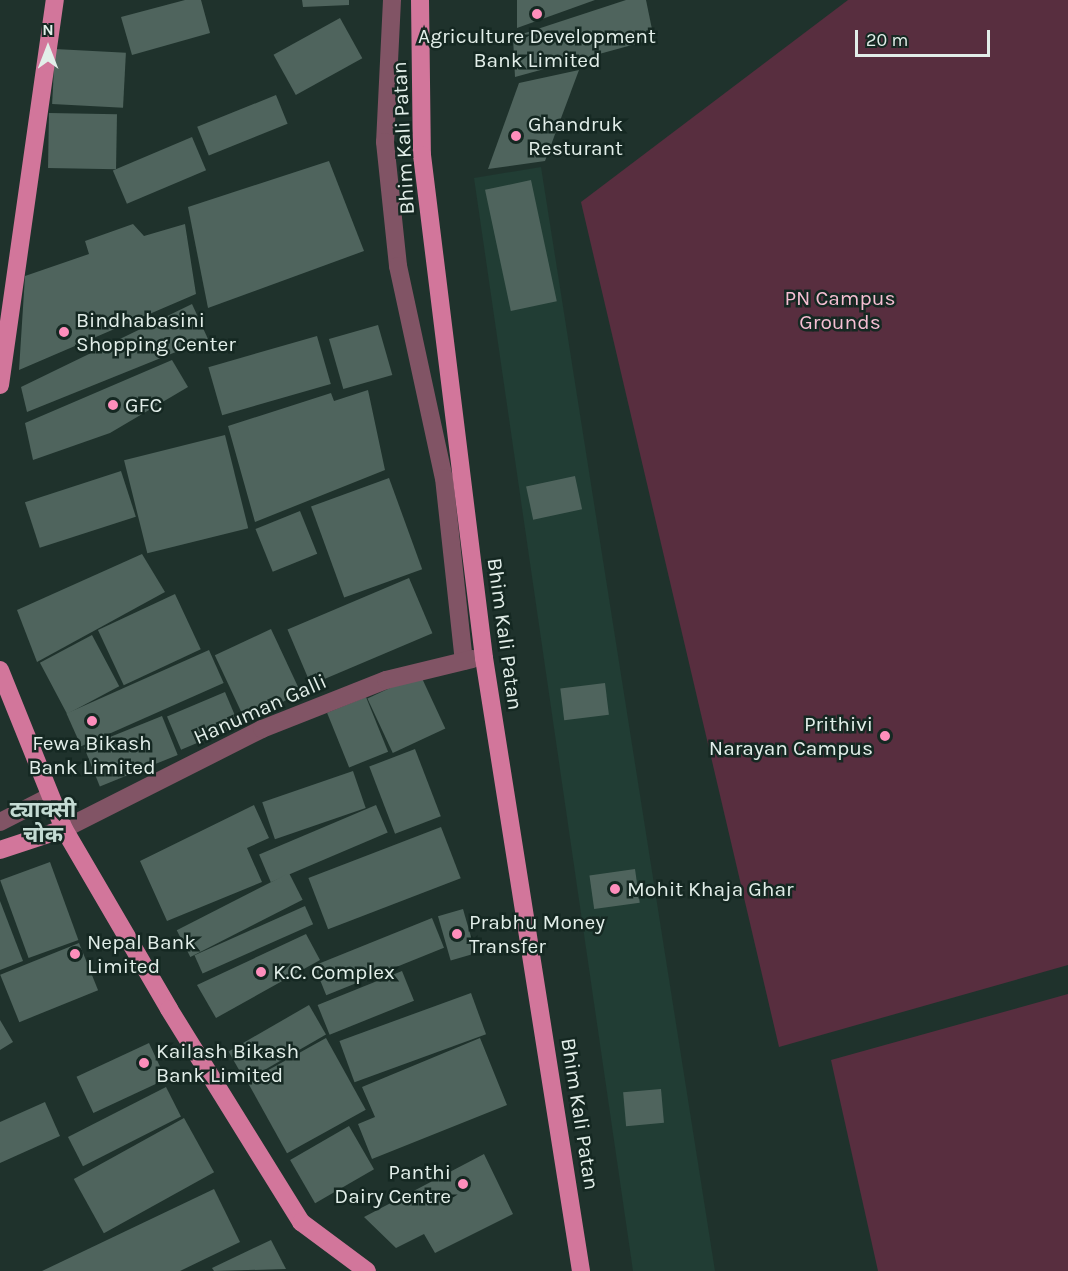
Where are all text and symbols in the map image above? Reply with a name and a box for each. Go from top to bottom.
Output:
marker: Agriculture Development Bank Limited [530,7,544,21]
north arrow [18,18,78,78]
scale bar [858,18,993,56]
text: N [42,20,54,39]
place label: Agriculture Development Bank Limited [418,23,656,73]
text: 20 m [866,29,908,51]
street label: Bhim Kali Patan [386,61,420,215]
place label: Ghandruk Resturant [528,111,623,161]
marker: Ghandruk Resturant [509,129,523,143]
park label: PN Campus Grounds [784,285,896,335]
place label: Bindhabasini Shopping Center [76,307,236,357]
marker: Bindhabasini Shopping Center [57,325,71,339]
place label: GFC [125,392,162,418]
marker: GFC [106,398,120,412]
street label: Bhim Kali Patan [482,556,528,712]
street label: Hanuman Galli [190,668,330,750]
place label: Prithivi Narayan Campus [709,711,873,761]
marker: Fewa Bikash Bank Limited [85,714,99,728]
marker: Prithivi Narayan Campus [878,729,892,743]
place label: Fewa Bikash Bank Limited [28,730,156,780]
district label: ट्याक्सी चोक [10,797,76,848]
place label: Mohit Khaja Ghar [627,876,794,902]
marker: Mohit Khaja Ghar [608,882,622,896]
place label: Prabhu Money Transfer [469,909,605,959]
marker: Prabhu Money Transfer [450,927,464,941]
place label: Nepal Bank Limited [87,929,196,979]
marker: Nepal Bank Limited [68,947,82,961]
place label: K.C. Complex [273,959,395,985]
marker: K.C. Complex [254,965,268,979]
street label: Bhim Kali Patan [556,1036,604,1192]
place label: Kailash Bikash Bank Limited [156,1038,299,1088]
marker: Kailash Bikash Bank Limited [137,1056,151,1070]
place label: Panthi Dairy Centre [334,1159,451,1209]
marker: Panthi Dairy Centre [456,1177,470,1191]

